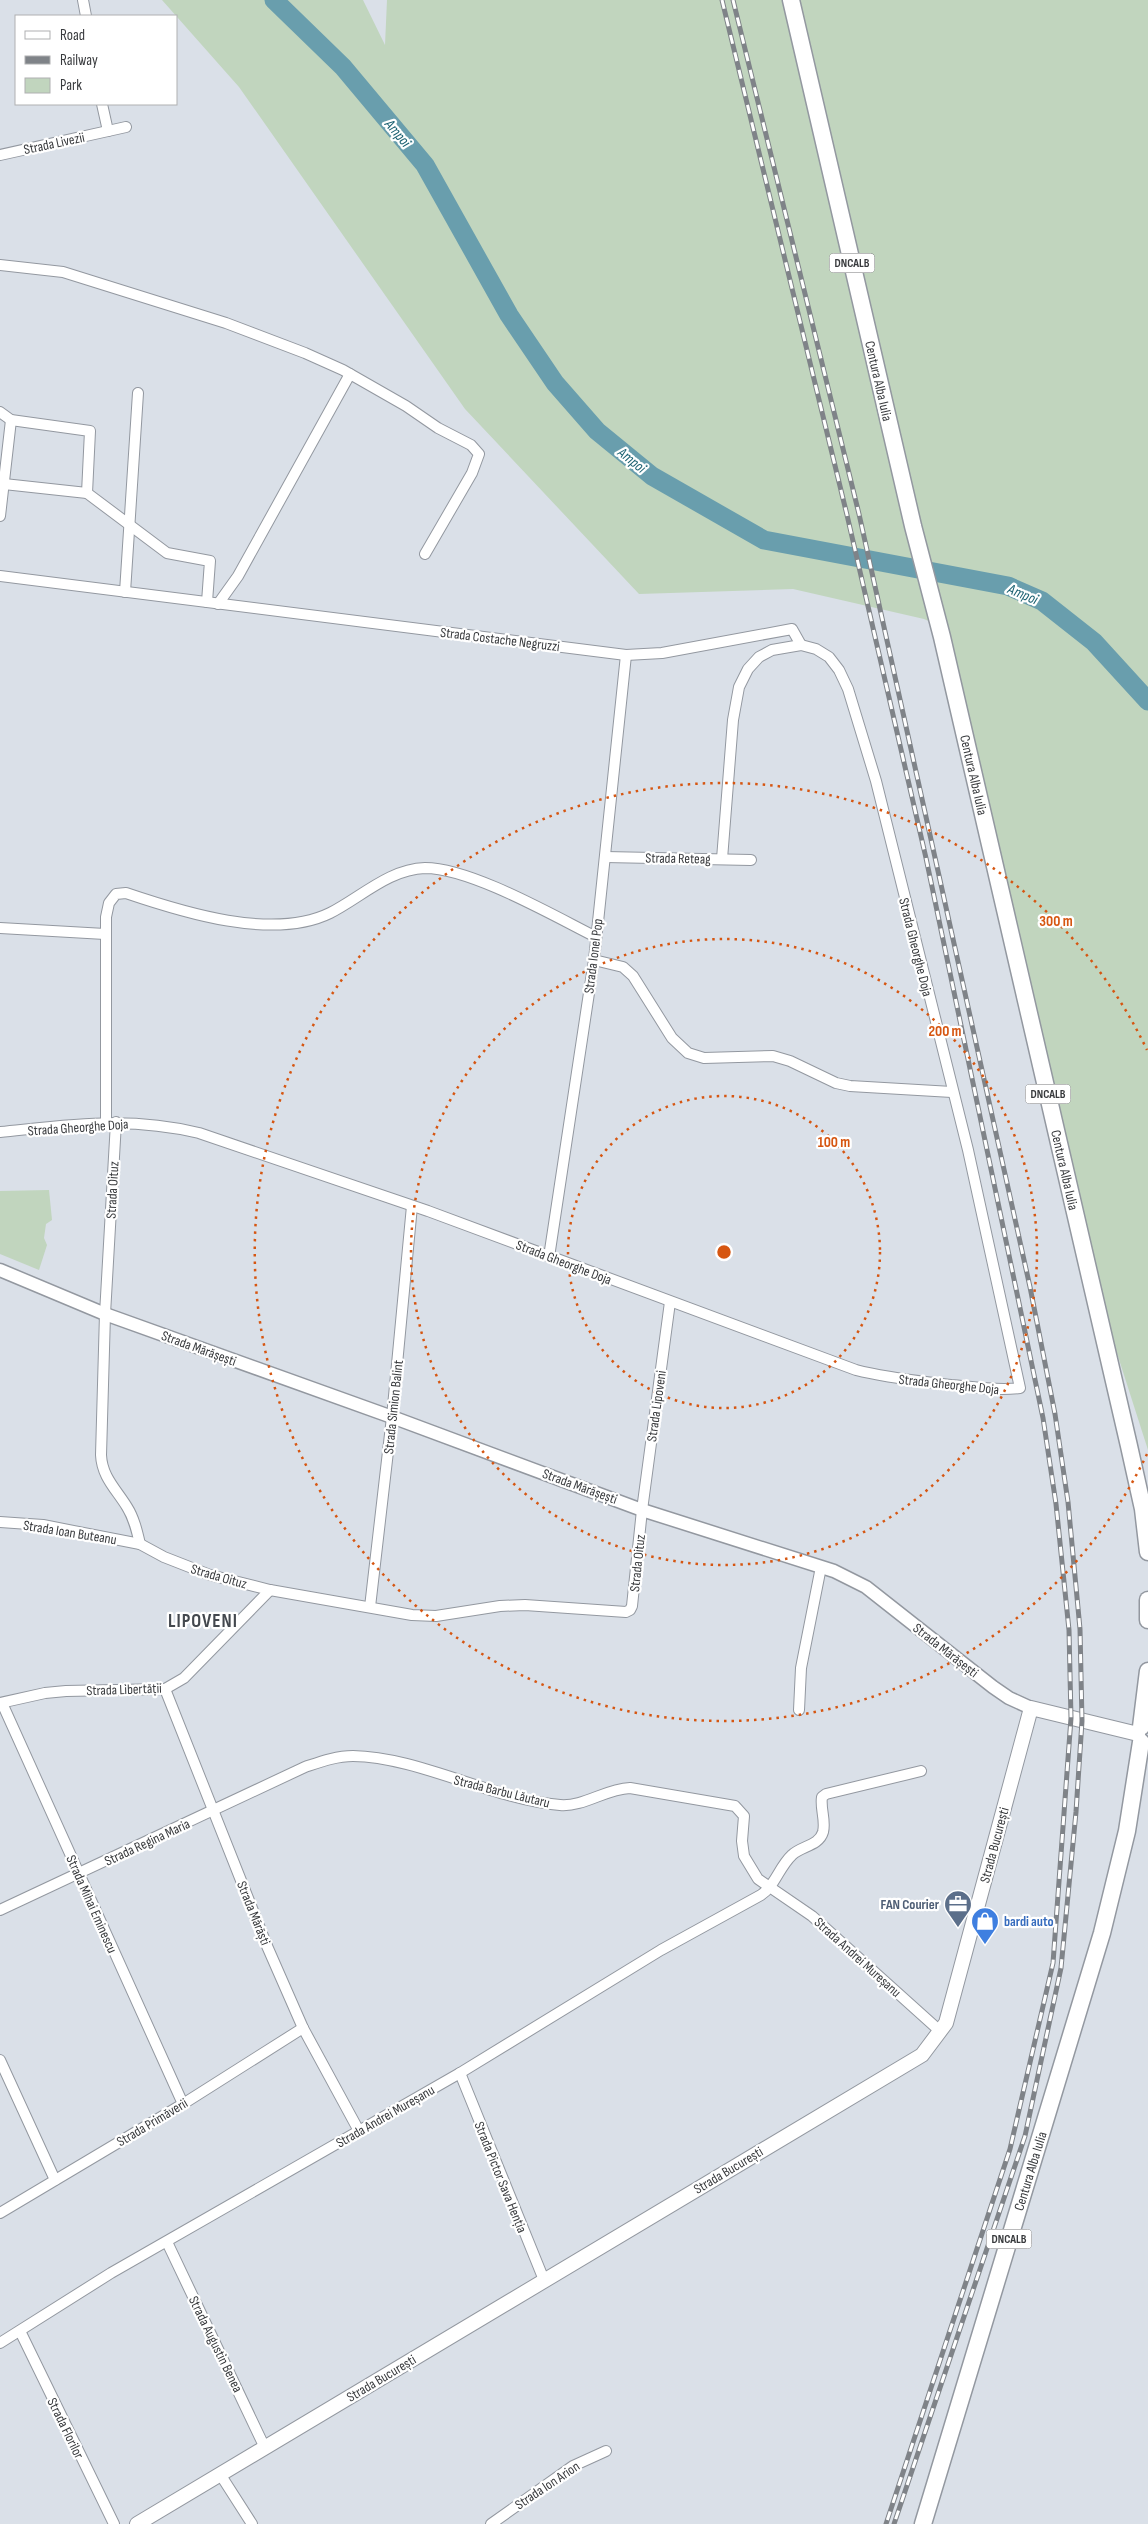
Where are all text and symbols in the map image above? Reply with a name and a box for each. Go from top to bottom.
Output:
legend [15,15,178,105]
text: Road [60,26,85,45]
text: Railway [60,51,98,70]
text: Park [60,76,82,95]
water label: Ampoi [380,115,416,152]
street label: Strada Livezii [22,129,86,158]
road number: DNCALB [830,254,874,272]
street label: Centura Alba Iulia [861,339,896,423]
water label: Ampoi [613,443,651,478]
water label: Ampoi [1004,579,1042,610]
street label: Strada Costache Negruzzi [439,624,561,655]
street label: Centura Alba Iulia [956,733,991,817]
street label: Strada Reteag [645,849,711,868]
street label: Strada Gheorghe Doja [895,896,936,998]
text: 300 m [1039,912,1073,931]
street label: Strada Ionel Pop [580,917,607,995]
text: 200 m [928,1022,962,1041]
road number: DNCALB [1026,1084,1070,1104]
street label: Strada Gheorghe Doja [27,1115,129,1140]
street label: Centura Alba Iulia [1047,1128,1082,1212]
text: 100 m [818,1133,850,1152]
street label: Strada Oituz [103,1161,122,1219]
street label: Strada Gheorghe Doja [514,1236,614,1289]
centre of rings [715,1243,733,1261]
street label: Strada Mărășești [159,1327,239,1370]
street label: Strada Simion Balint [380,1359,407,1455]
street label: Strada Lipoveni [643,1369,670,1443]
street label: Strada Gheorghe Doja [898,1371,1000,1398]
street label: Strada Mărășești [540,1465,620,1508]
street label: Strada Ioan Buteanu [22,1517,118,1548]
street label: Strada Oituz [626,1534,649,1593]
street label: Strada Oituz [189,1560,249,1593]
district label: LIPOVENI [168,1610,238,1633]
street label: Strada Mărășești [910,1620,982,1681]
street label: Strada Libertății [86,1680,162,1699]
street label: Strada Barbu Lăutaru [452,1771,552,1812]
street label: Strada București [976,1805,1013,1885]
street label: Strada Regina Maria [102,1815,193,1870]
street label: Strada Mihai Eminescu [62,1853,121,1956]
street label: Strada Mărăști [233,1879,274,1948]
office icon: FAN Courier [943,1889,973,1928]
place label: FAN Courier [880,1896,940,1913]
shop icon: bardi auto [970,1906,1000,1945]
place label: bardi auto [1004,1913,1054,1930]
street label: Strada Andrei Mureșanu [811,1914,905,2001]
street label: Strada Andrei Mureșanu [333,2081,438,2152]
street label: Strada Primăverii [114,2095,191,2150]
street label: Strada Pictor Sava Henția [470,2119,531,2235]
street label: Centura Alba Iulia [1010,2130,1051,2213]
street label: Strada București [691,2143,766,2198]
road number: DNCALB [986,2230,1032,2248]
street label: Strada Augustin Benea [185,2293,246,2395]
street label: Strada București [344,2351,419,2406]
street label: Strada Florilor [44,2395,88,2461]
street label: Strada Ion Arion [512,2458,583,2513]

